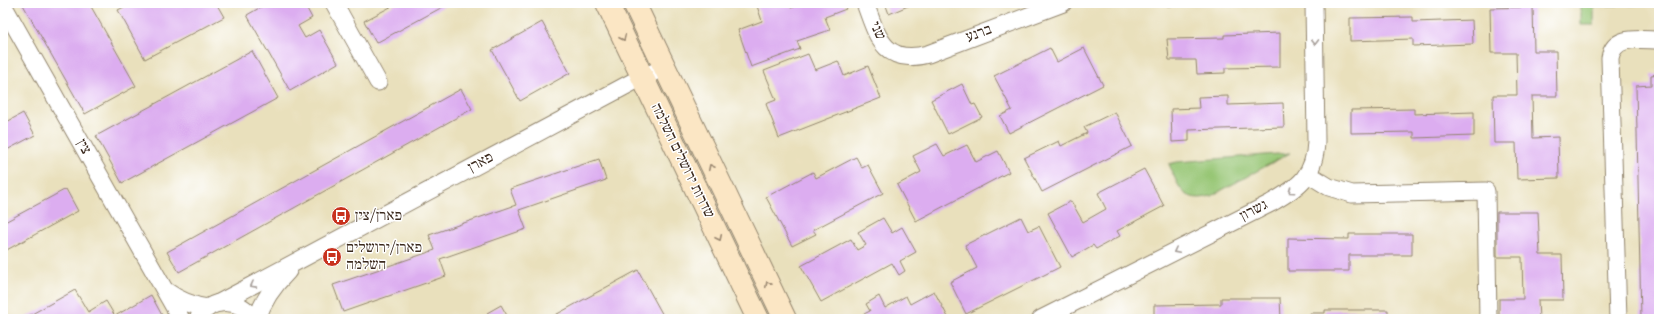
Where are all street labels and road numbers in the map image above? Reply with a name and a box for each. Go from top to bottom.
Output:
street label: שני [864,18,890,44]
street label: ברנע [963,20,995,48]
street label: שדרות ירושלים השלמה [645,100,719,222]
street label: צין [70,135,96,159]
street label: פארן [465,148,497,178]
street label: גשרון [1236,195,1272,227]

